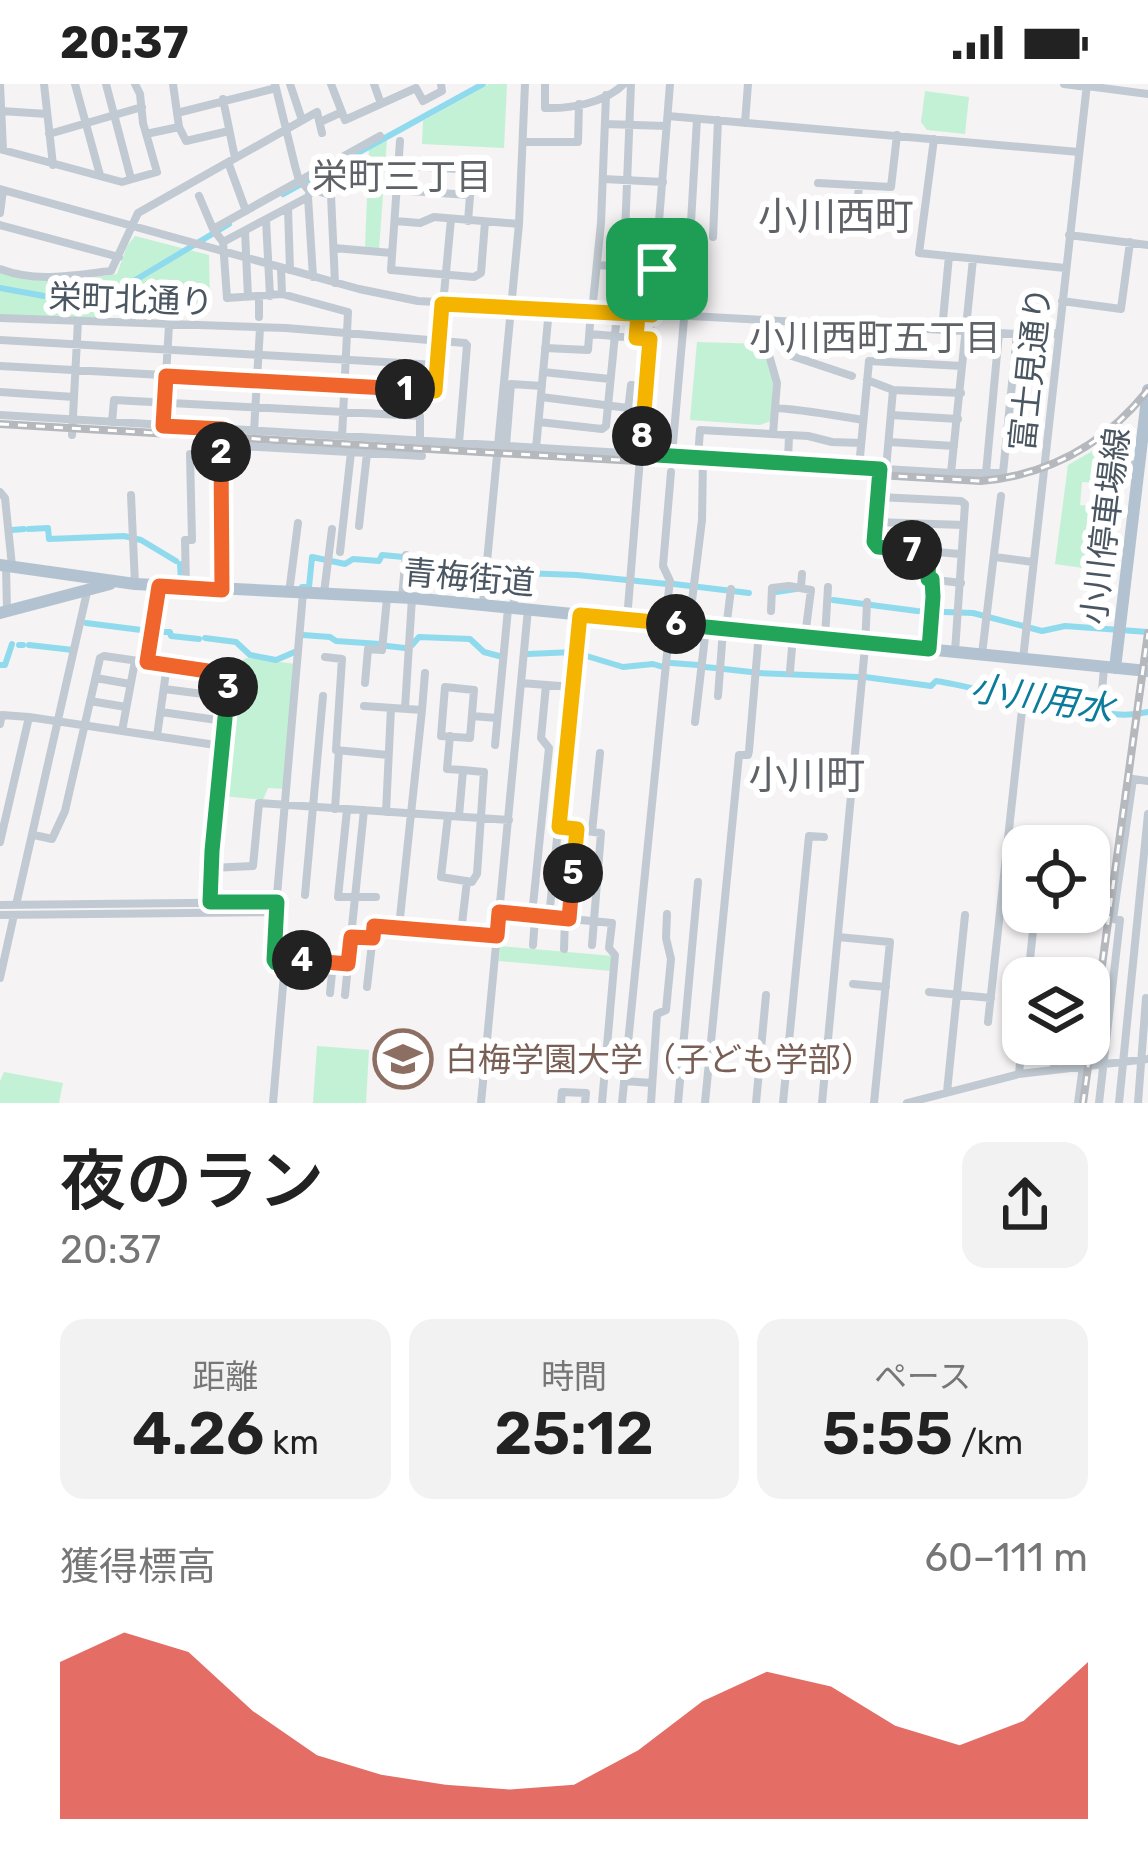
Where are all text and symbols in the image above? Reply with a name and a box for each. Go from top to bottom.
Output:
text: 20:37 [60,16,188,69]
district label: 栄町三丁目 [312,155,492,198]
district label: 小川西町 [758,194,914,240]
pin [606,218,708,320]
icon: arrive [624,236,690,302]
street label: 栄町北通り [48,277,214,322]
street label: 富士見通り [1002,285,1059,453]
district label: 小川西町五丁目 [749,316,1001,359]
pin: 1 [375,359,435,419]
text: 1 [397,369,413,408]
pin: 8 [612,406,672,466]
text: 8 [631,416,653,455]
pin: 2 [191,422,251,482]
street label: 小川停車場線 [1074,425,1137,627]
text: 2 [210,432,232,471]
pin: 7 [882,520,942,580]
text: 7 [903,530,921,569]
street label: 青梅街道 [402,552,536,603]
pin: 6 [646,594,706,654]
text: 6 [665,604,687,643]
pin: 3 [198,657,258,717]
water label: 小川用水 [967,666,1120,732]
text: 3 [217,667,239,706]
district label: 小川町 [748,753,866,799]
map controls [1002,825,1110,1065]
button: locate [1002,825,1110,933]
pin: 5 [543,843,603,903]
text: 5 [562,853,584,892]
pin: 4 [272,930,332,990]
text: 4 [291,940,313,979]
button: layers [1002,957,1110,1065]
school or university icon: 白梅学園大学（子ども学部） [372,1028,434,1090]
place label: 白梅学園大学（子ども学部） [445,1040,874,1079]
text: 夜のラン [60,1142,324,1221]
button: share [962,1142,1088,1268]
text: 20:37 [60,1227,161,1273]
text: 距離 [192,1357,258,1396]
text: 時間 [541,1357,607,1396]
text: ペース [874,1357,971,1396]
text: 4.26 [132,1398,264,1469]
text: 25:12 [494,1398,654,1469]
text: 5:55 [822,1398,953,1469]
text: km [264,1423,319,1462]
text: /km [953,1423,1023,1462]
text: 60–111 m [924,1535,1088,1581]
text: 獲得標高 [60,1544,216,1590]

